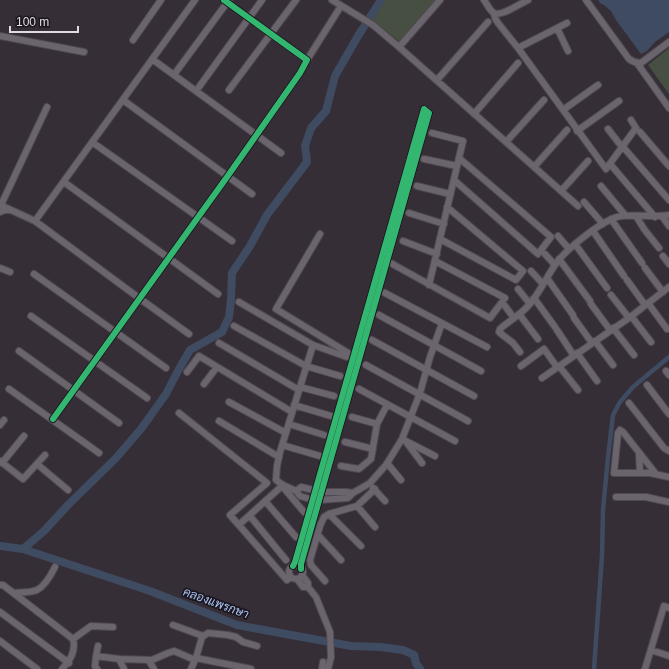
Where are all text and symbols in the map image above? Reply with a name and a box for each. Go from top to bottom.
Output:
scale bar [10,8,78,34]
text: 100 m [16,15,49,29]
water label: คลองแพรกษา [181,585,251,621]

